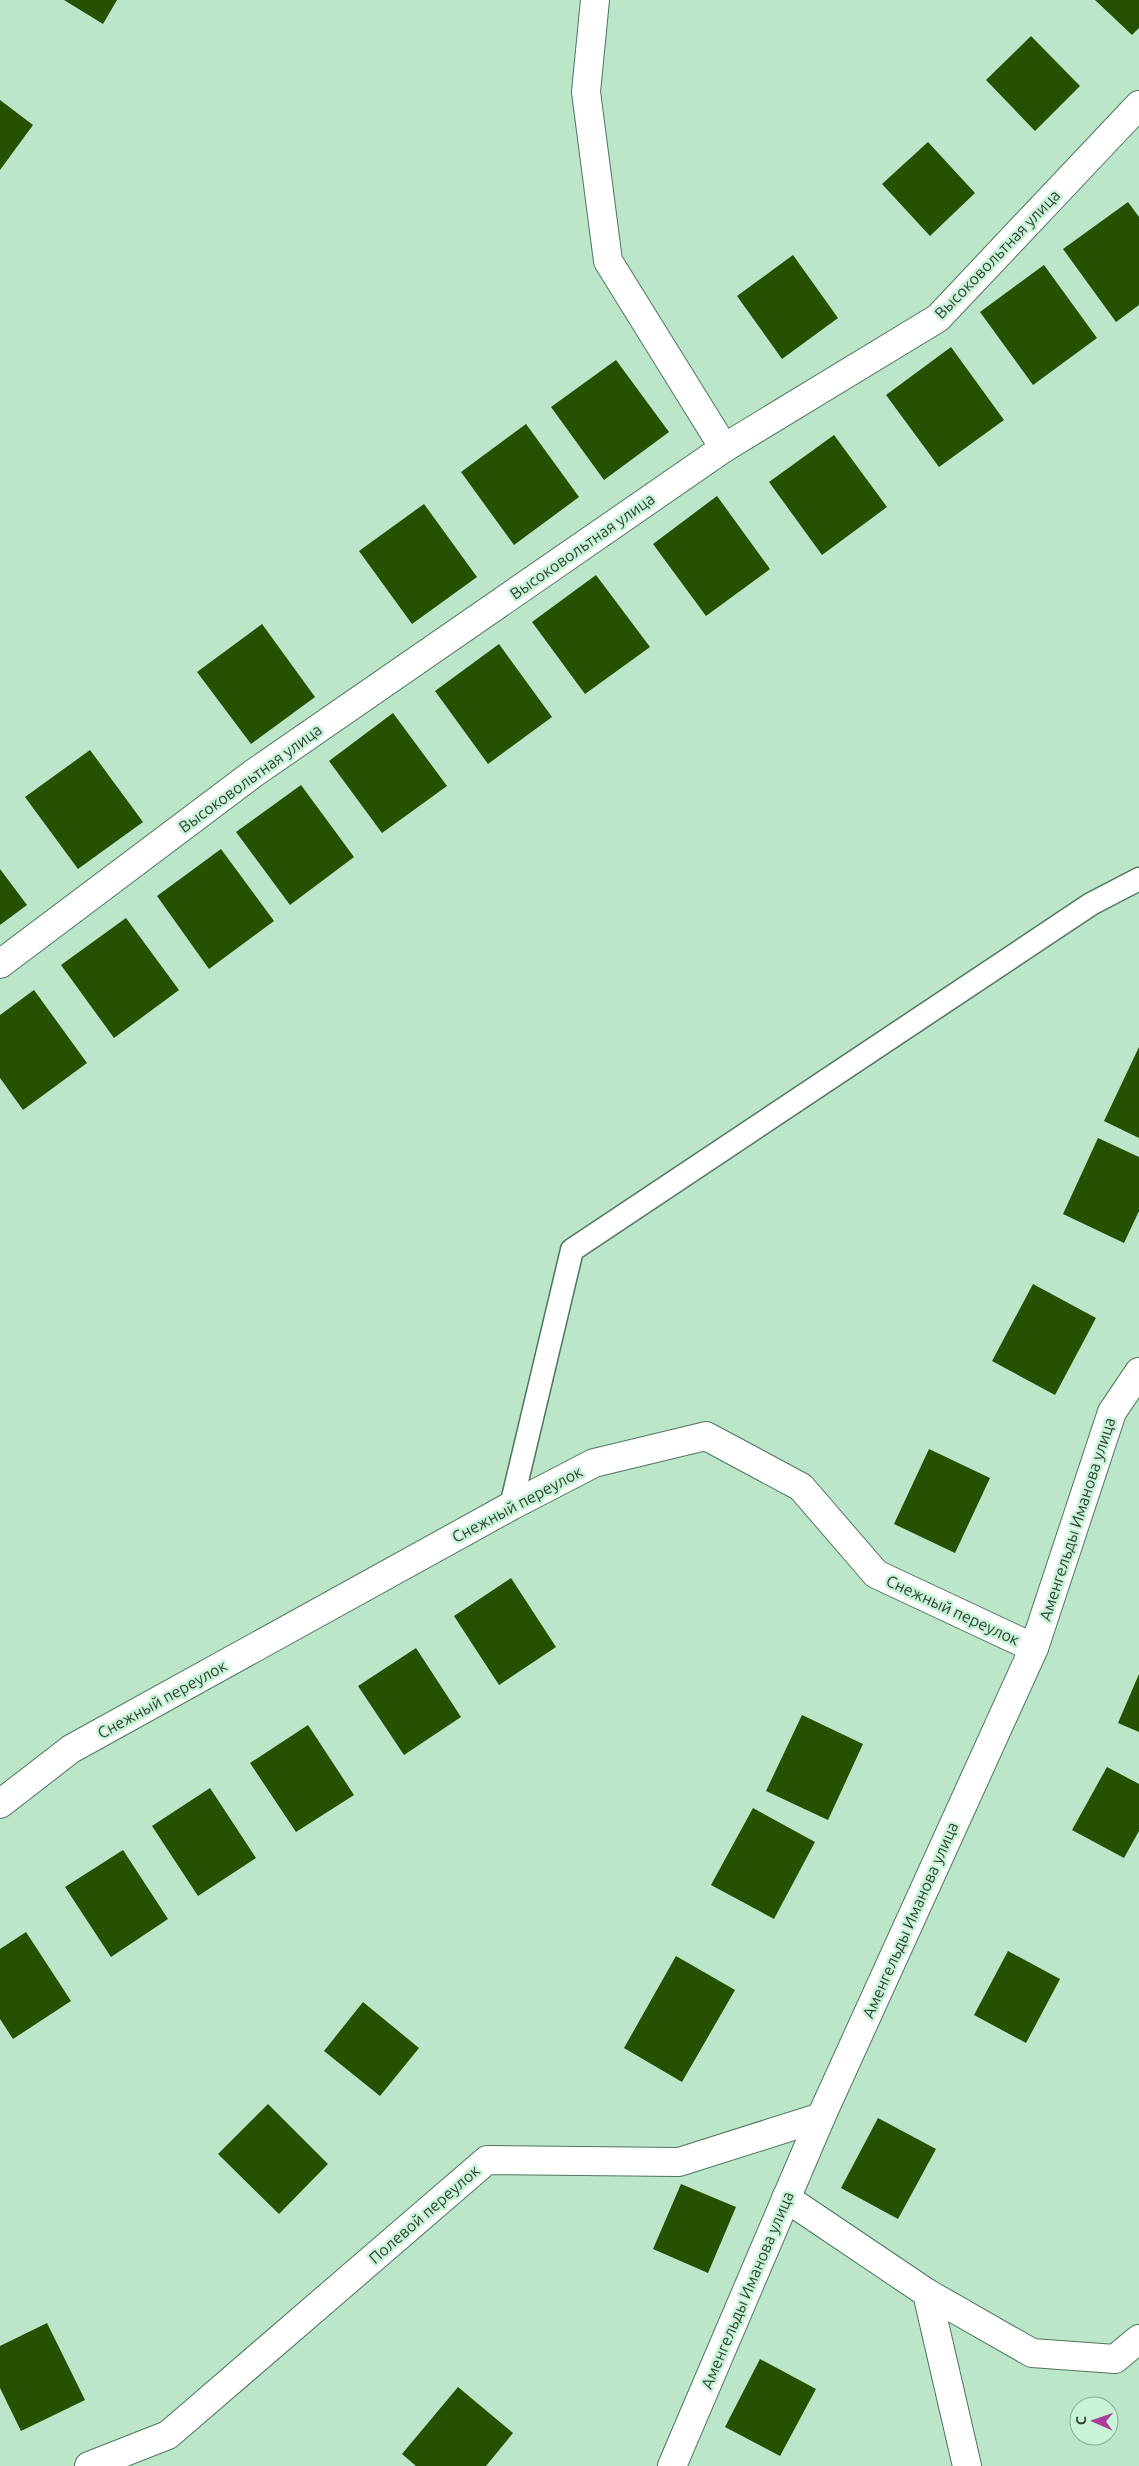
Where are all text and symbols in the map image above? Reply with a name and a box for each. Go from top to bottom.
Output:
street label: Высоковольтная улица [931,186,1063,322]
street label: Высоковольтная улица [506,489,658,603]
street label: Высоковольтная улица [175,720,325,836]
street label: Аменгельды Иманова улица [1036,1415,1118,1623]
street label: Снежный переулок [449,1462,585,1546]
street label: Снежный переулок [884,1571,1022,1649]
street label: Снежный переулок [94,1656,230,1742]
street label: Аменгельды Иманова улица [859,1819,961,2021]
street label: Полевой переулок [365,2161,483,2267]
street label: Аменгельды Иманова улица [697,2189,797,2391]
north arrow [1069,2396,1119,2446]
text: С [1073,2416,1089,2425]

